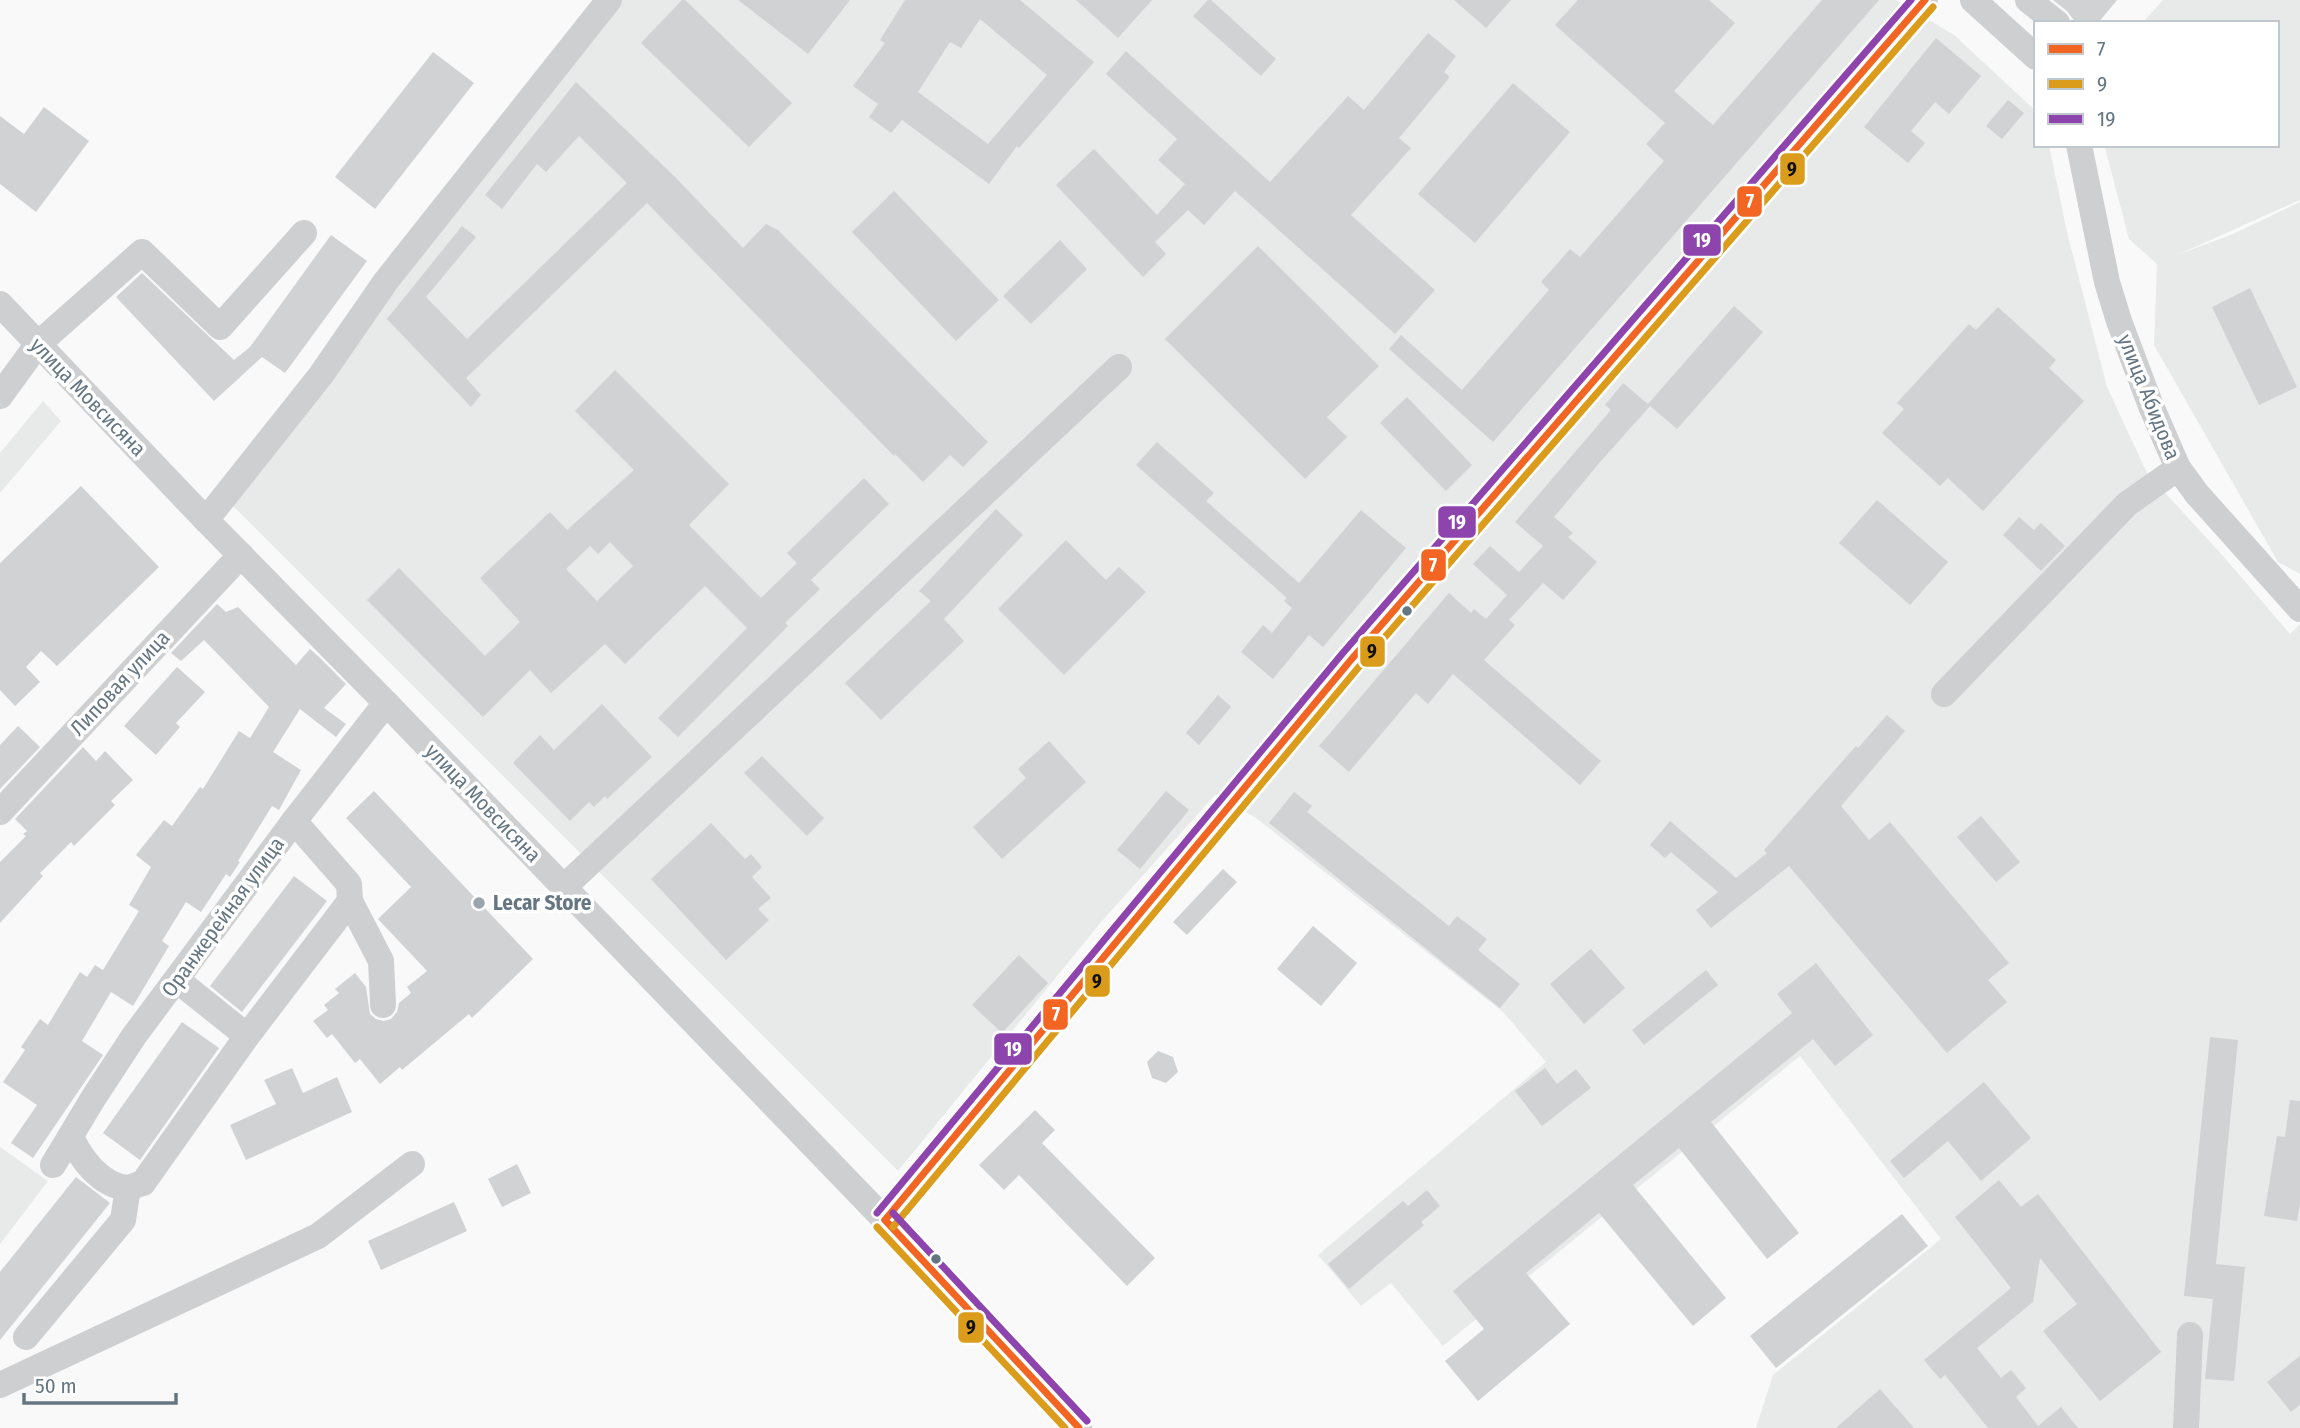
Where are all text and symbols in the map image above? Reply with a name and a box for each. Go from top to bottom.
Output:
legend [2034,21,2279,147]
text: 7 [2097,36,2106,62]
text: 9 [2097,71,2107,97]
text: 19 [2097,106,2115,132]
line badge: 9 [1779,152,1806,186]
text: 9 [1787,158,1797,181]
line badge: 7 [1736,185,1763,218]
text: 7 [1746,190,1754,213]
line badge: 19 [1682,223,1722,257]
text: 19 [1693,229,1711,252]
street label: улица Абидова [2112,330,2186,464]
street label: улица Мовсисяна [25,332,151,462]
line badge: 19 [1437,505,1477,539]
text: 19 [1448,511,1466,534]
line badge: 7 [1420,548,1447,582]
text: 7 [1429,554,1437,577]
unlabelled marker [1400,604,1414,618]
street label: Липовая улица [65,625,175,741]
line badge: 9 [1359,635,1386,668]
text: 9 [1367,640,1377,663]
street label: улица Мовсисяна [420,738,546,868]
street label: Оранжерейная улица [156,832,290,1002]
place label: Lecar Store [493,890,592,916]
marker: Lecar Store [471,895,487,911]
line badge: 9 [1084,964,1111,998]
text: 9 [1092,970,1102,993]
line badge: 7 [1042,998,1069,1031]
text: 7 [1052,1003,1060,1026]
line badge: 19 [993,1032,1033,1066]
text: 19 [1004,1038,1022,1061]
unlabelled marker [929,1252,943,1266]
line badge: 9 [957,1311,985,1344]
text: 9 [966,1316,976,1339]
scale bar [24,1362,177,1406]
text: 50 m [35,1373,77,1399]

